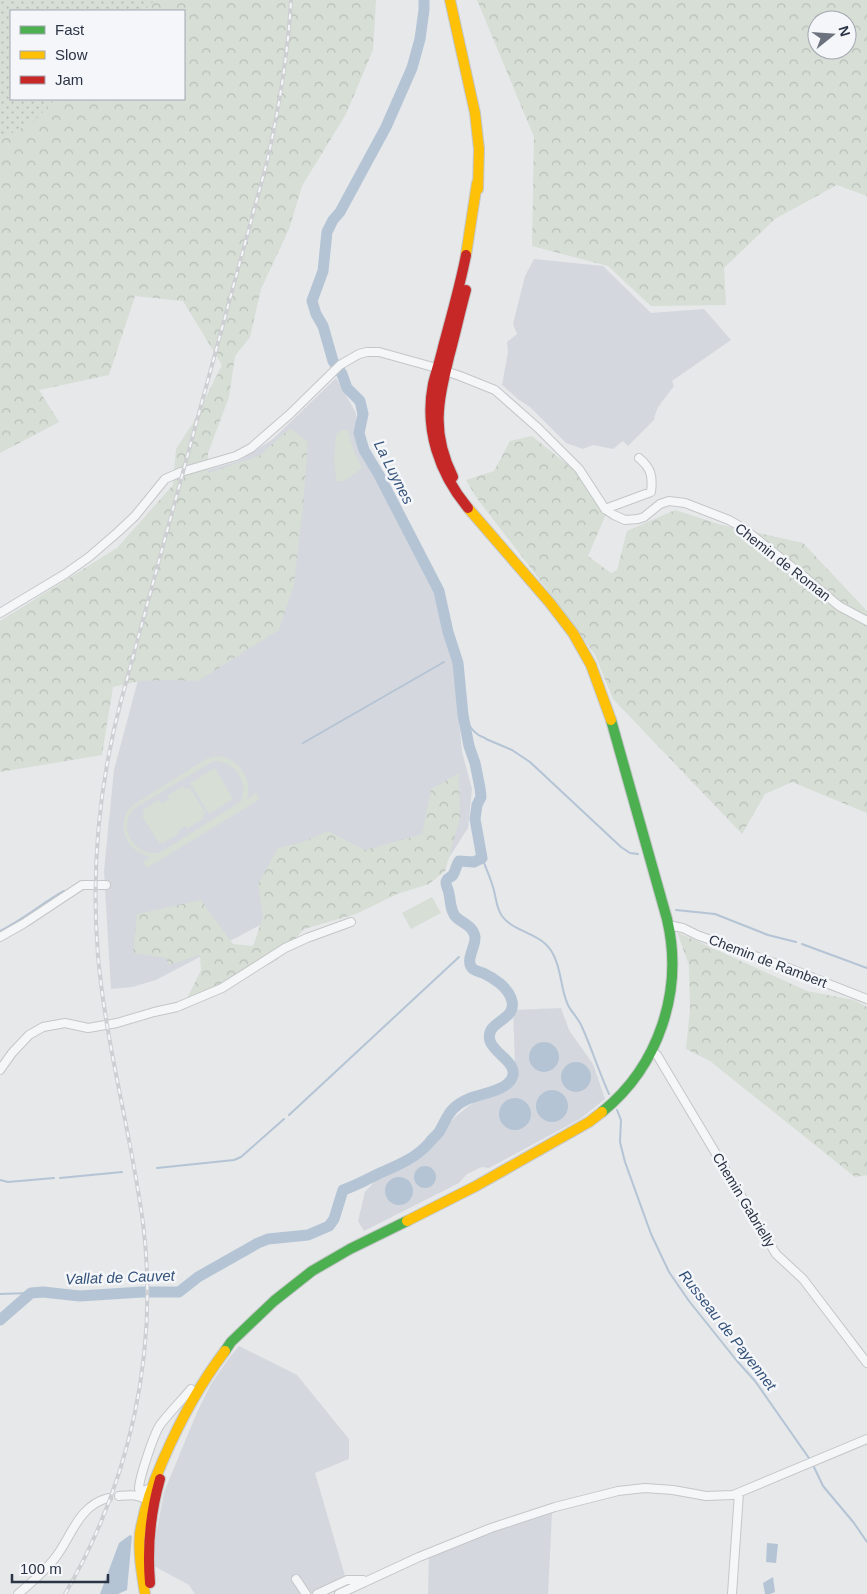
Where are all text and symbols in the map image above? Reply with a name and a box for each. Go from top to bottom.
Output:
legend [10,10,185,100]
north arrow [807,10,857,60]
text: Fast [55,21,85,38]
text: N [835,24,854,38]
text: Slow [55,46,88,63]
text: Jam [55,71,83,88]
water label: La Luynes [371,437,418,507]
street label: Chemin de Roman [732,520,834,604]
street label: Chemin de Rambert [707,931,829,991]
street label: Chemin Gabrielly [709,1150,779,1250]
water label: Vallat de Cauvet [65,1267,176,1287]
water label: Russeau de Payennet [676,1267,781,1394]
scale bar [12,1552,109,1584]
text: 100 m [20,1560,62,1577]

